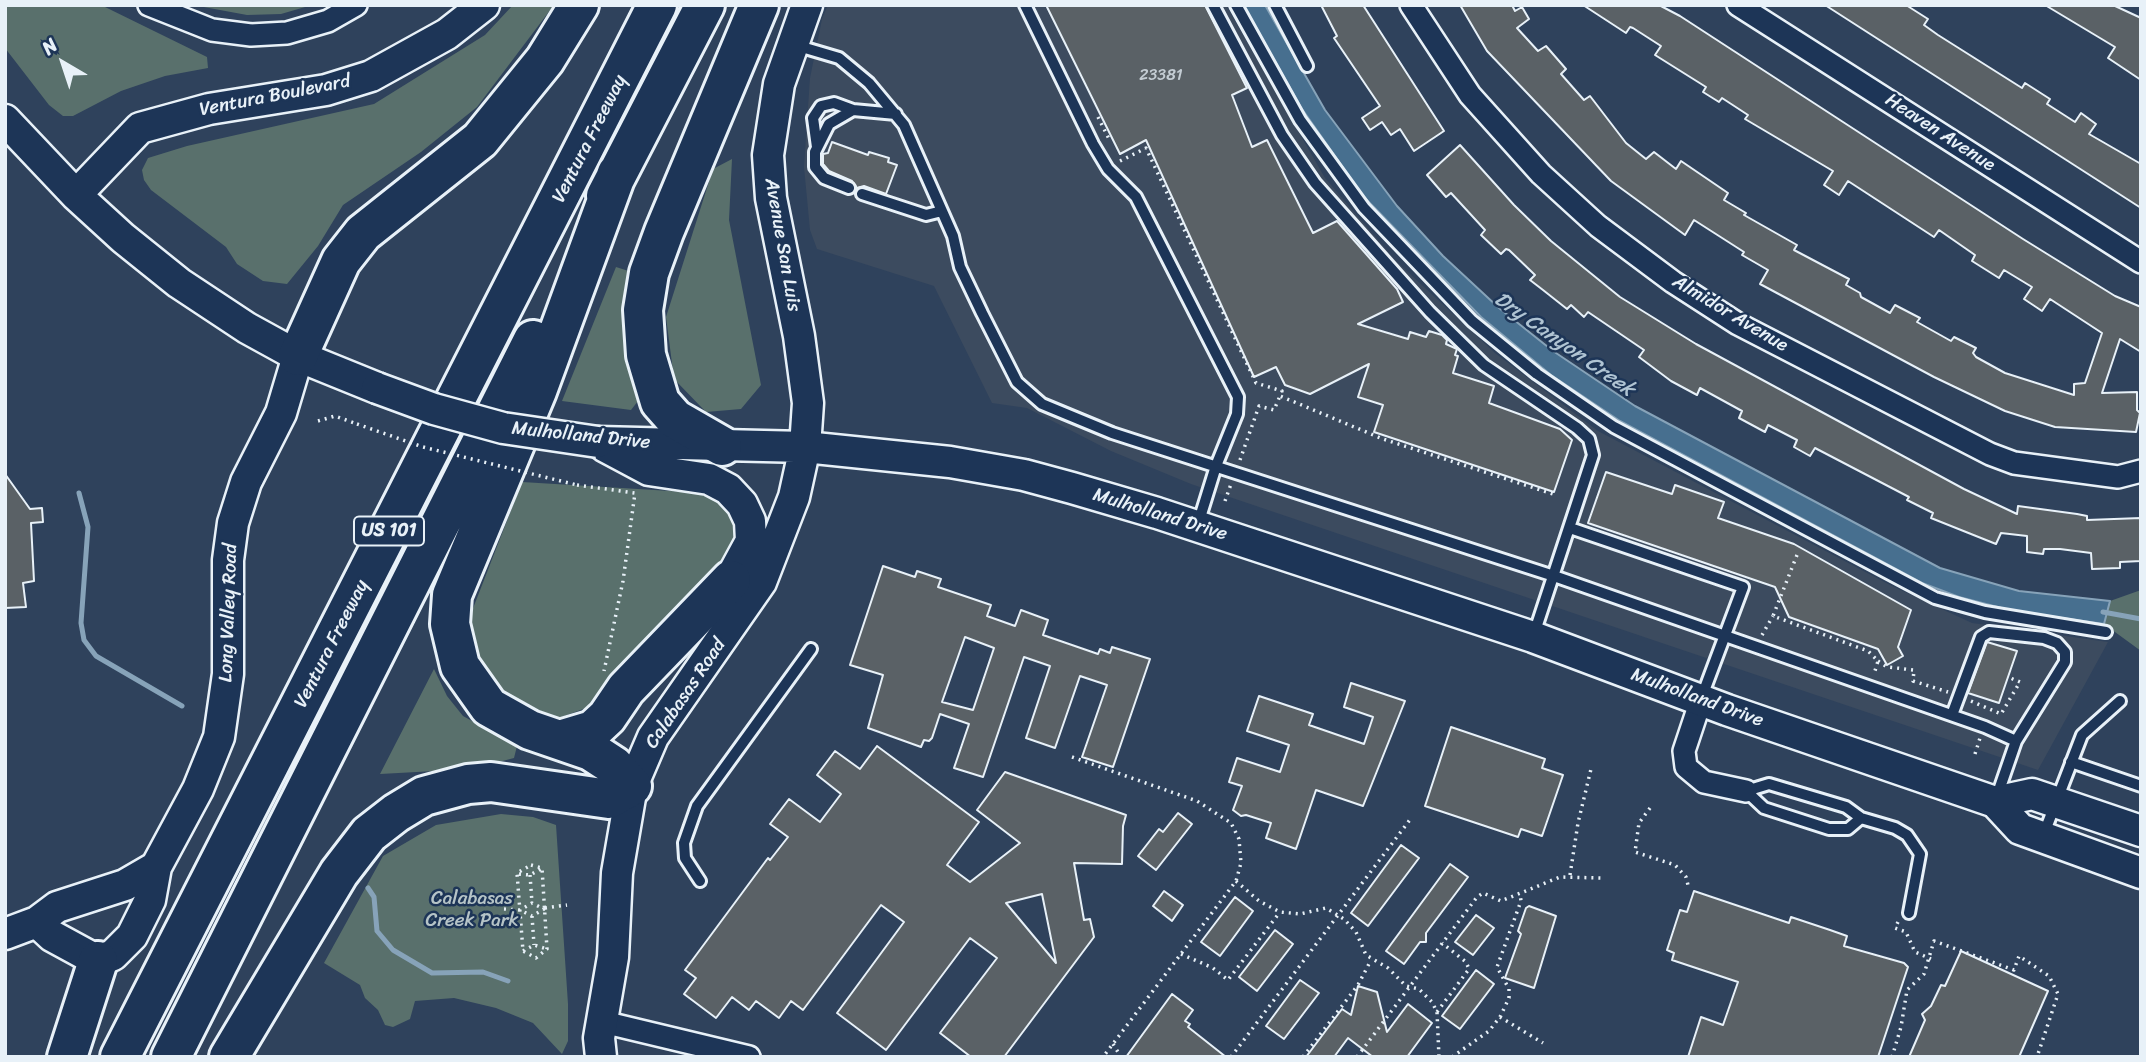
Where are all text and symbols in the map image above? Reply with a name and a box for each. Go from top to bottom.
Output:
north arrow [28,28,98,98]
text: N [34,29,65,63]
house number: 23381 [1139,66,1183,86]
street label: Ventura Boulevard [198,70,352,122]
street label: Ventura Freeway [548,71,632,207]
street label: Heaven Avenue [1881,89,1999,177]
street label: Avenue San Luis [759,176,805,314]
street label: Almidor Avenue [1668,271,1792,357]
water label: Dry Canyon Creek [1489,287,1639,403]
street label: Mulholland Drive [511,417,651,455]
street label: Mulholland Drive [1090,484,1230,546]
road number: US 101 [354,516,424,546]
street label: Long Valley Road [215,543,243,683]
street label: Ventura Freeway [290,576,374,712]
street label: Calabasas Road [641,635,731,753]
street label: Mulholland Drive [1628,663,1766,733]
park label: Calabasas Creek Park [425,888,519,932]

